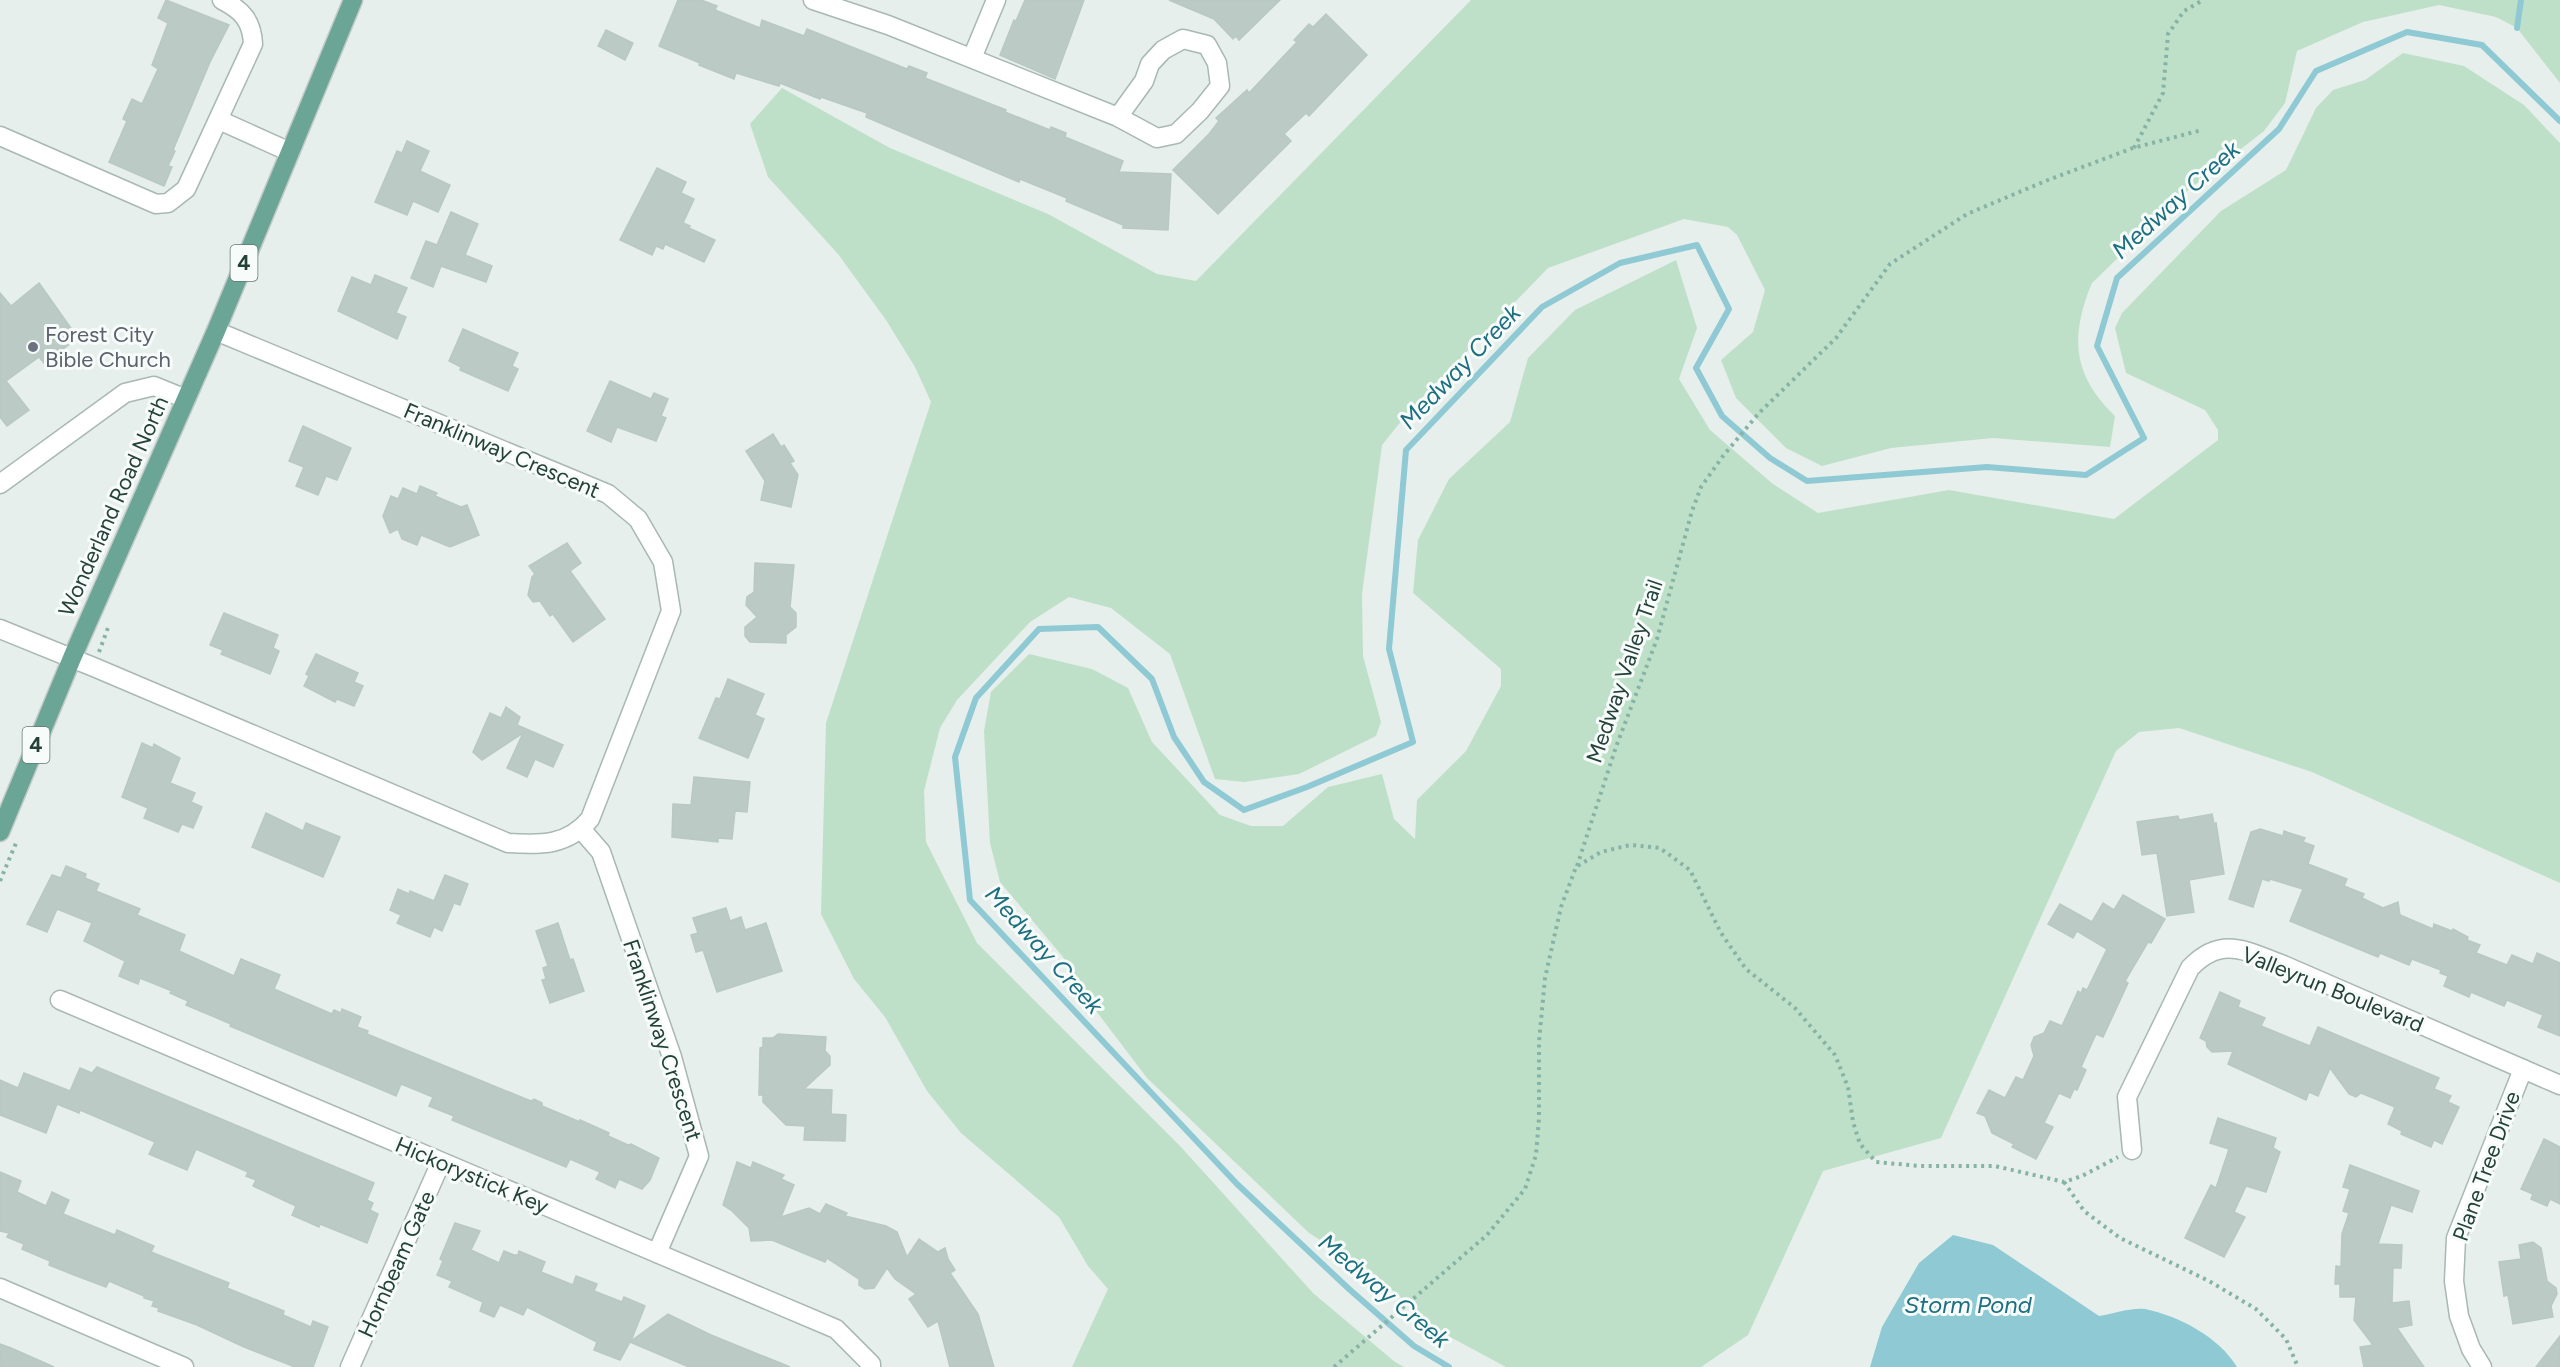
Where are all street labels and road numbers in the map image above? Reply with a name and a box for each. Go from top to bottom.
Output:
road number: 4 [230,245,258,281]
street label: Wonderland Road North [53,392,174,620]
street label: Franklinway Crescent [400,397,604,504]
street label: Medway Valley Trail [1580,576,1669,766]
road number: 4 [22,727,50,763]
street label: Franklinway Crescent [617,936,708,1144]
street label: Valleyrun Boulevard [2238,941,2428,1038]
street label: Plane Tree Drive [2447,1088,2526,1245]
street label: Hickorystick Key [391,1131,553,1220]
street label: Hornbeam Gate [352,1187,441,1342]

